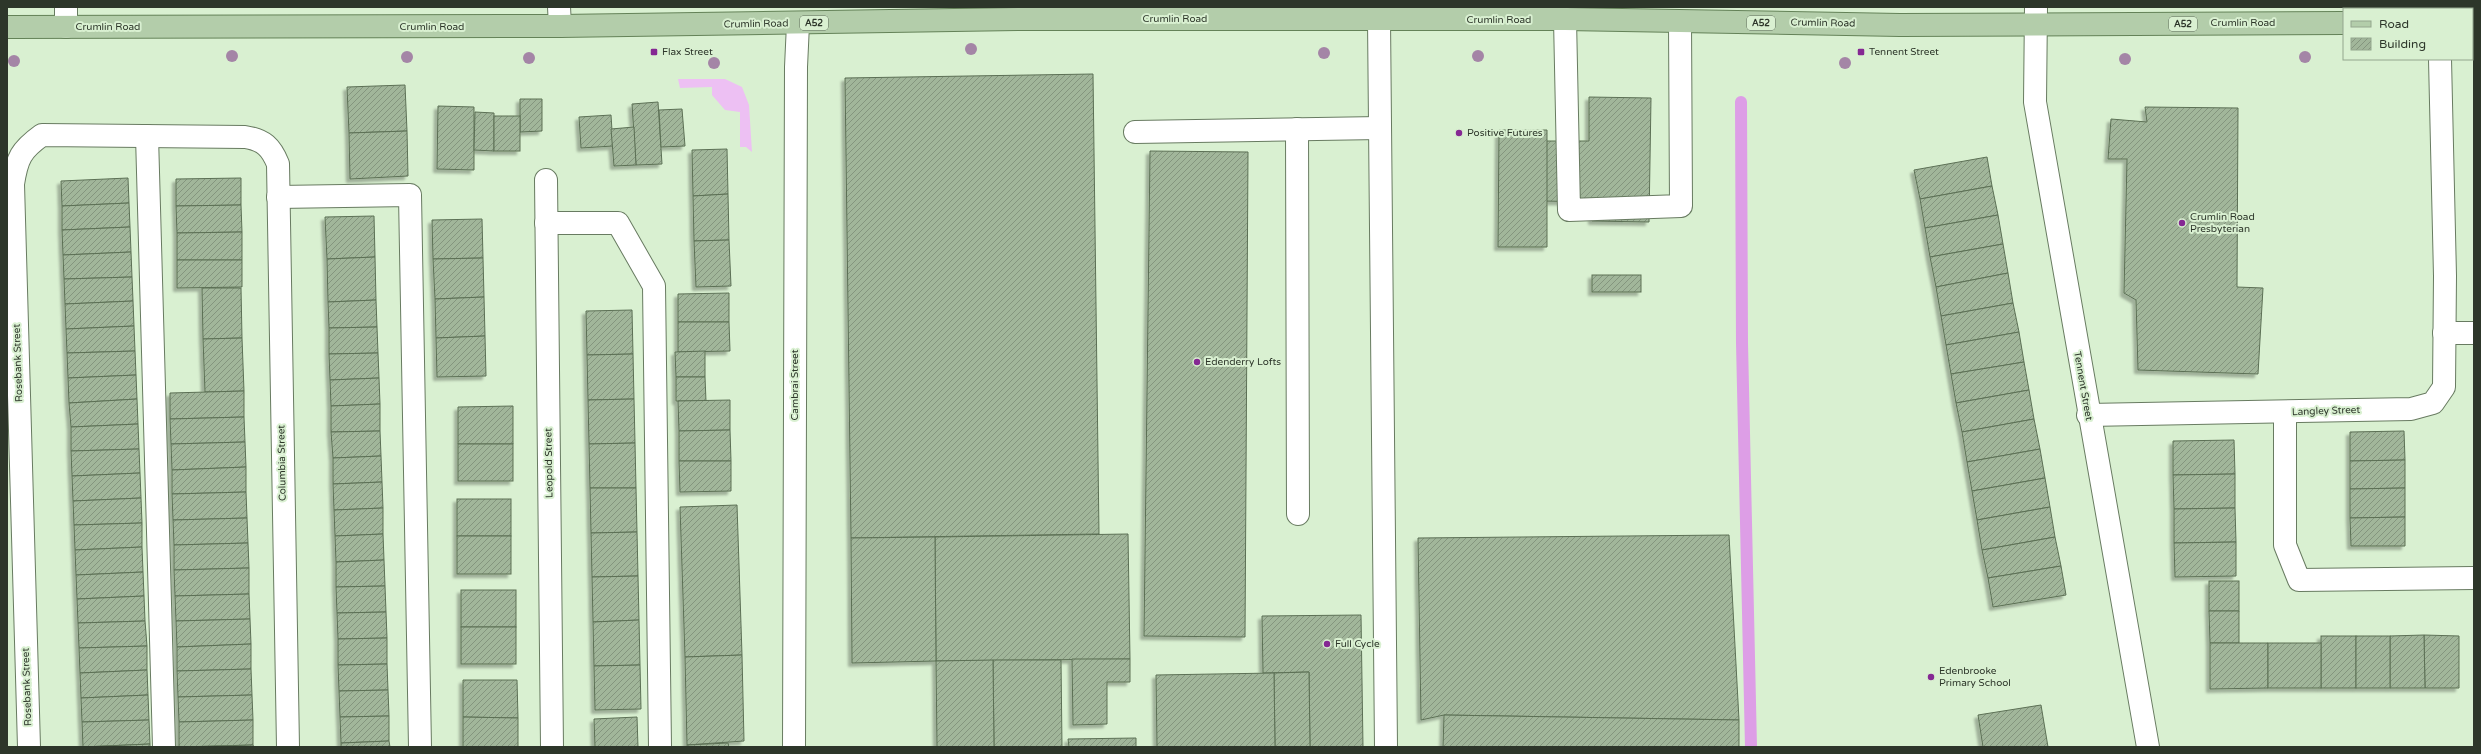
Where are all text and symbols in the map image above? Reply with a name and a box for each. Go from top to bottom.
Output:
legend [2343,8,2473,60]
street label: Crumlin Road [1143,13,1207,25]
street label: Crumlin Road [1467,14,1531,26]
road number: A52 [800,16,828,30]
road number: A52 [1747,16,1775,30]
street label: Crumlin Road [1791,16,1855,30]
street label: Crumlin Road [724,17,788,31]
road number: A52 [2169,17,2197,31]
street label: Crumlin Road [2211,17,2275,29]
text: Road [2379,17,2409,31]
street label: Crumlin Road [76,21,140,33]
street label: Crumlin Road [400,21,464,33]
text: Building [2379,37,2426,51]
place label: Flax Street [662,46,713,58]
place label: Tennent Street [1869,46,1939,58]
marker: Flax Street [649,47,659,57]
marker: Tennent Street [1856,47,1866,57]
place label: Positive Futures [1467,127,1543,139]
marker: Positive Futures [1454,128,1464,138]
place label: Crumlin Road Presbyterian [2190,211,2255,235]
marker: Crumlin Road Presbyterian [2177,218,2187,228]
street label: Rosebank Street [11,323,25,402]
street label: Cambrai Street [789,349,801,421]
street label: Tennent Street [2071,351,2095,422]
place label: Edenderry Lofts [1205,356,1281,368]
marker: Edenderry Lofts [1192,357,1202,367]
street label: Langley Street [2292,404,2361,418]
street label: Columbia Street [275,425,289,501]
street label: Leopold Street [542,428,556,498]
place label: Full Cycle [1335,638,1380,650]
marker: Full Cycle [1322,639,1332,649]
street label: Rosebank Street [20,647,34,726]
place label: Edenbrooke Primary School [1939,665,2011,689]
marker: Edenbrooke Primary School [1926,672,1936,682]

